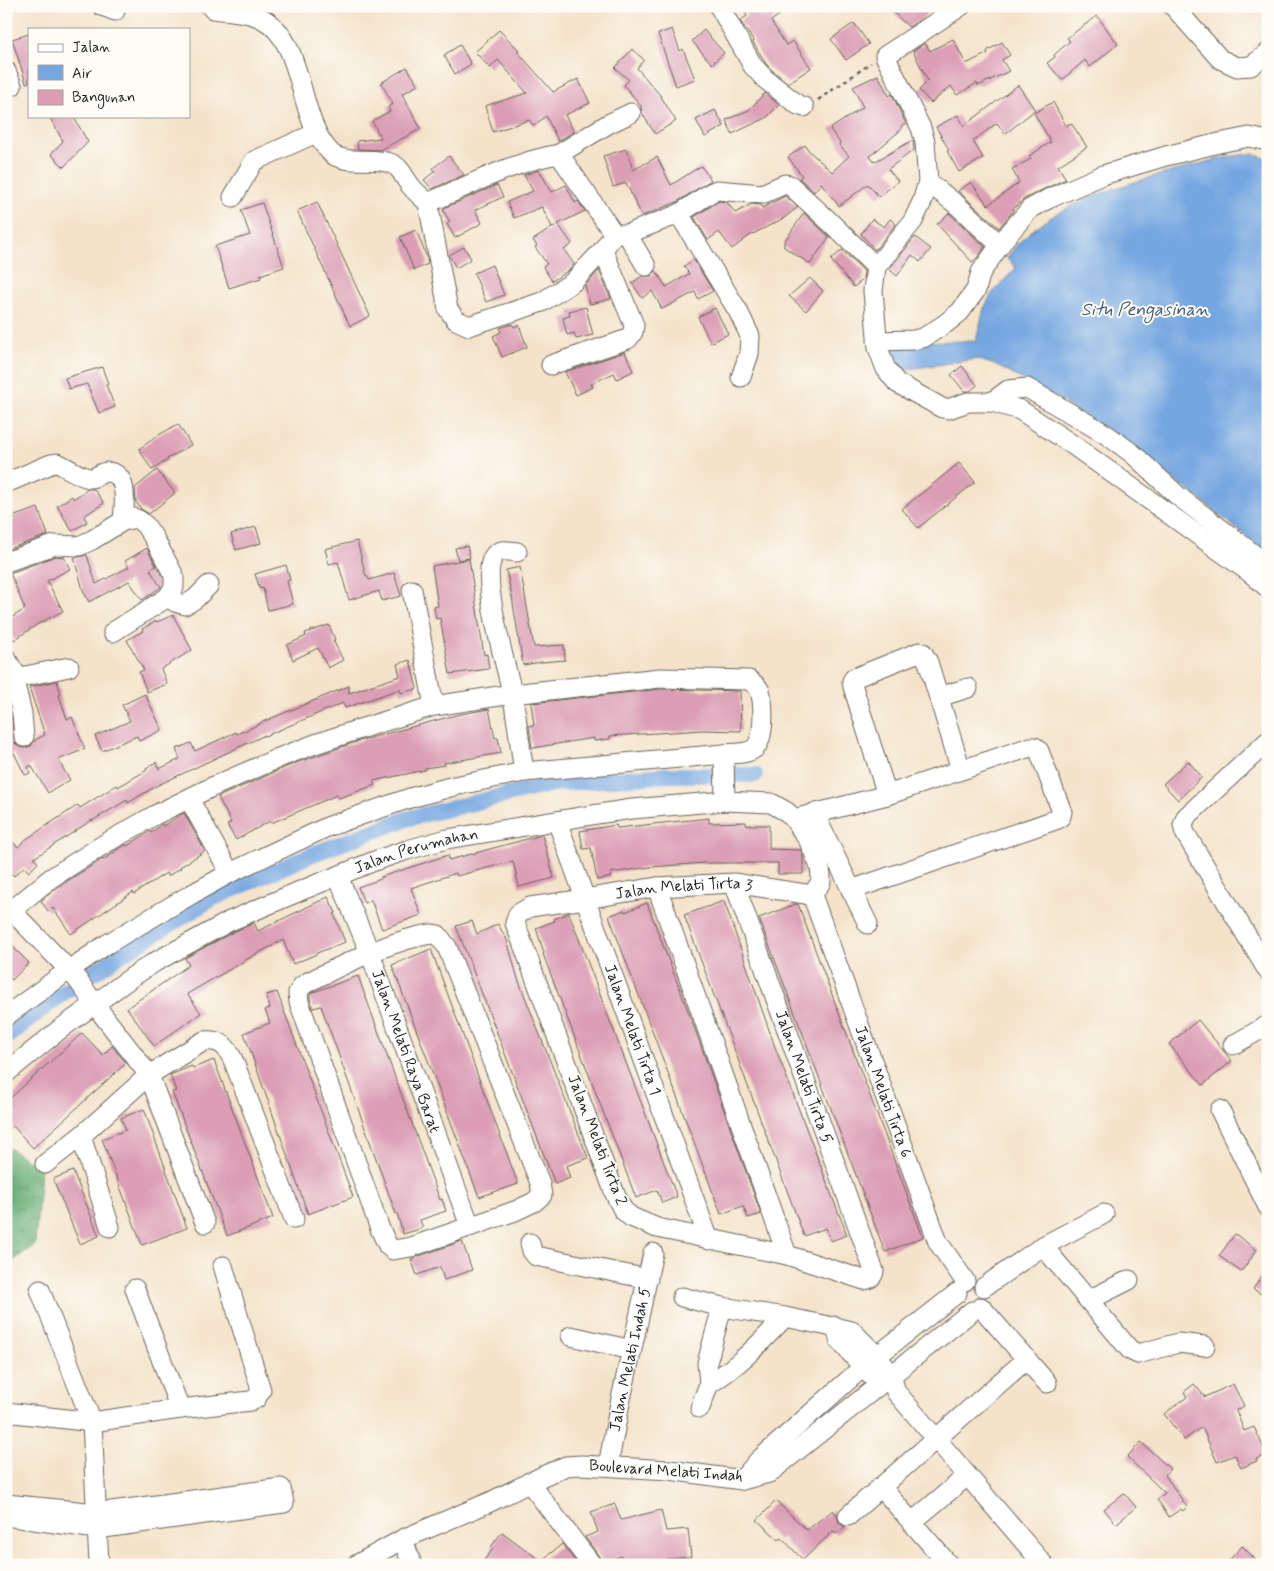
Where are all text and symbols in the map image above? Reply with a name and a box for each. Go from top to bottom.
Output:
legend [28,28,190,118]
text: Jalan [72,38,111,58]
text: Air [72,64,92,84]
text: Bangunan [72,88,135,109]
water label: Situ Pengasinan [1081,298,1209,324]
street label: Jalan Perumahan [351,824,480,879]
street label: Jalan Melati Tirta 3 [613,872,754,904]
street label: Jalan Melati Tirta 1 [599,961,666,1098]
street label: Jalan Melati Raya Barat [367,967,445,1136]
street label: Jalan Melati Tirta 5 [770,1007,838,1146]
street label: Jalan Melati Tirta 6 [850,1023,917,1160]
street label: Jalan Melati Tirta 2 [562,1072,632,1209]
street label: Jalan Melati Indah 5 [604,1285,656,1433]
street label: Boulevard Melati Indah [588,1455,744,1487]

